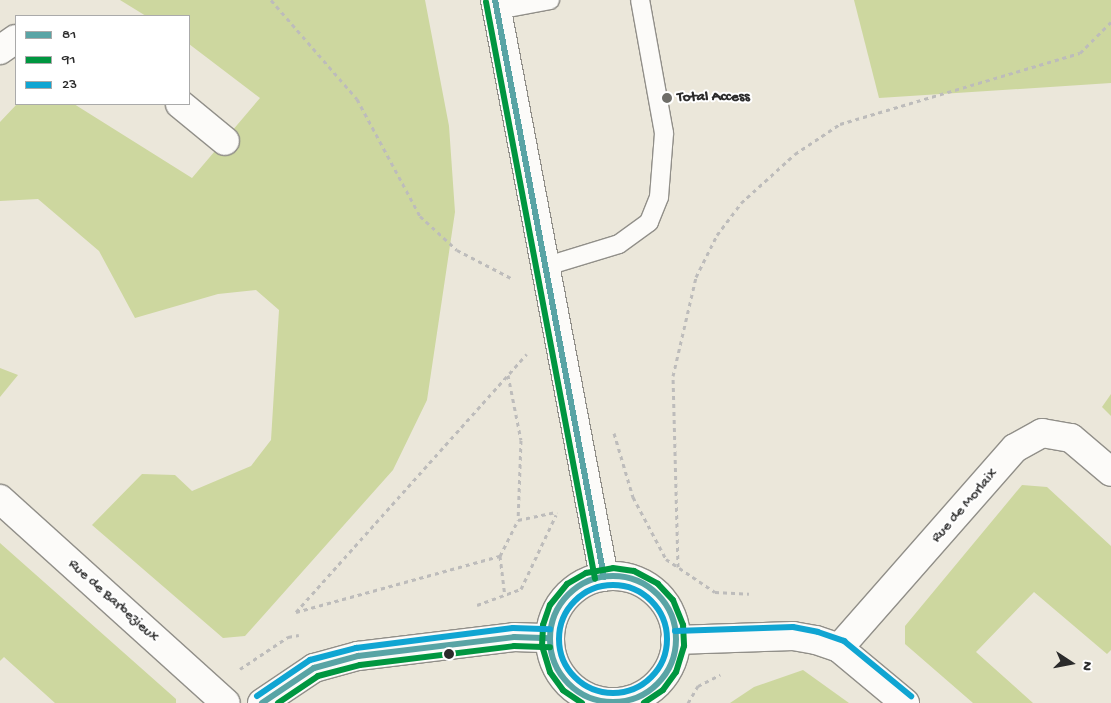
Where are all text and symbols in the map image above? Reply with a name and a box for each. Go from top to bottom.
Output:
legend [15,15,190,105]
text: 81 [62,26,76,44]
text: 91 [62,51,76,69]
text: 23 [62,76,77,94]
place label: Total Access [677,89,750,107]
marker: Total Access [661,92,673,104]
street label: Rue de Morlaix [928,465,1002,547]
street label: Rue de Barbezieux [64,556,162,646]
north arrow [1046,638,1096,688]
unlabelled marker [444,649,454,659]
text: N [1077,660,1095,672]

